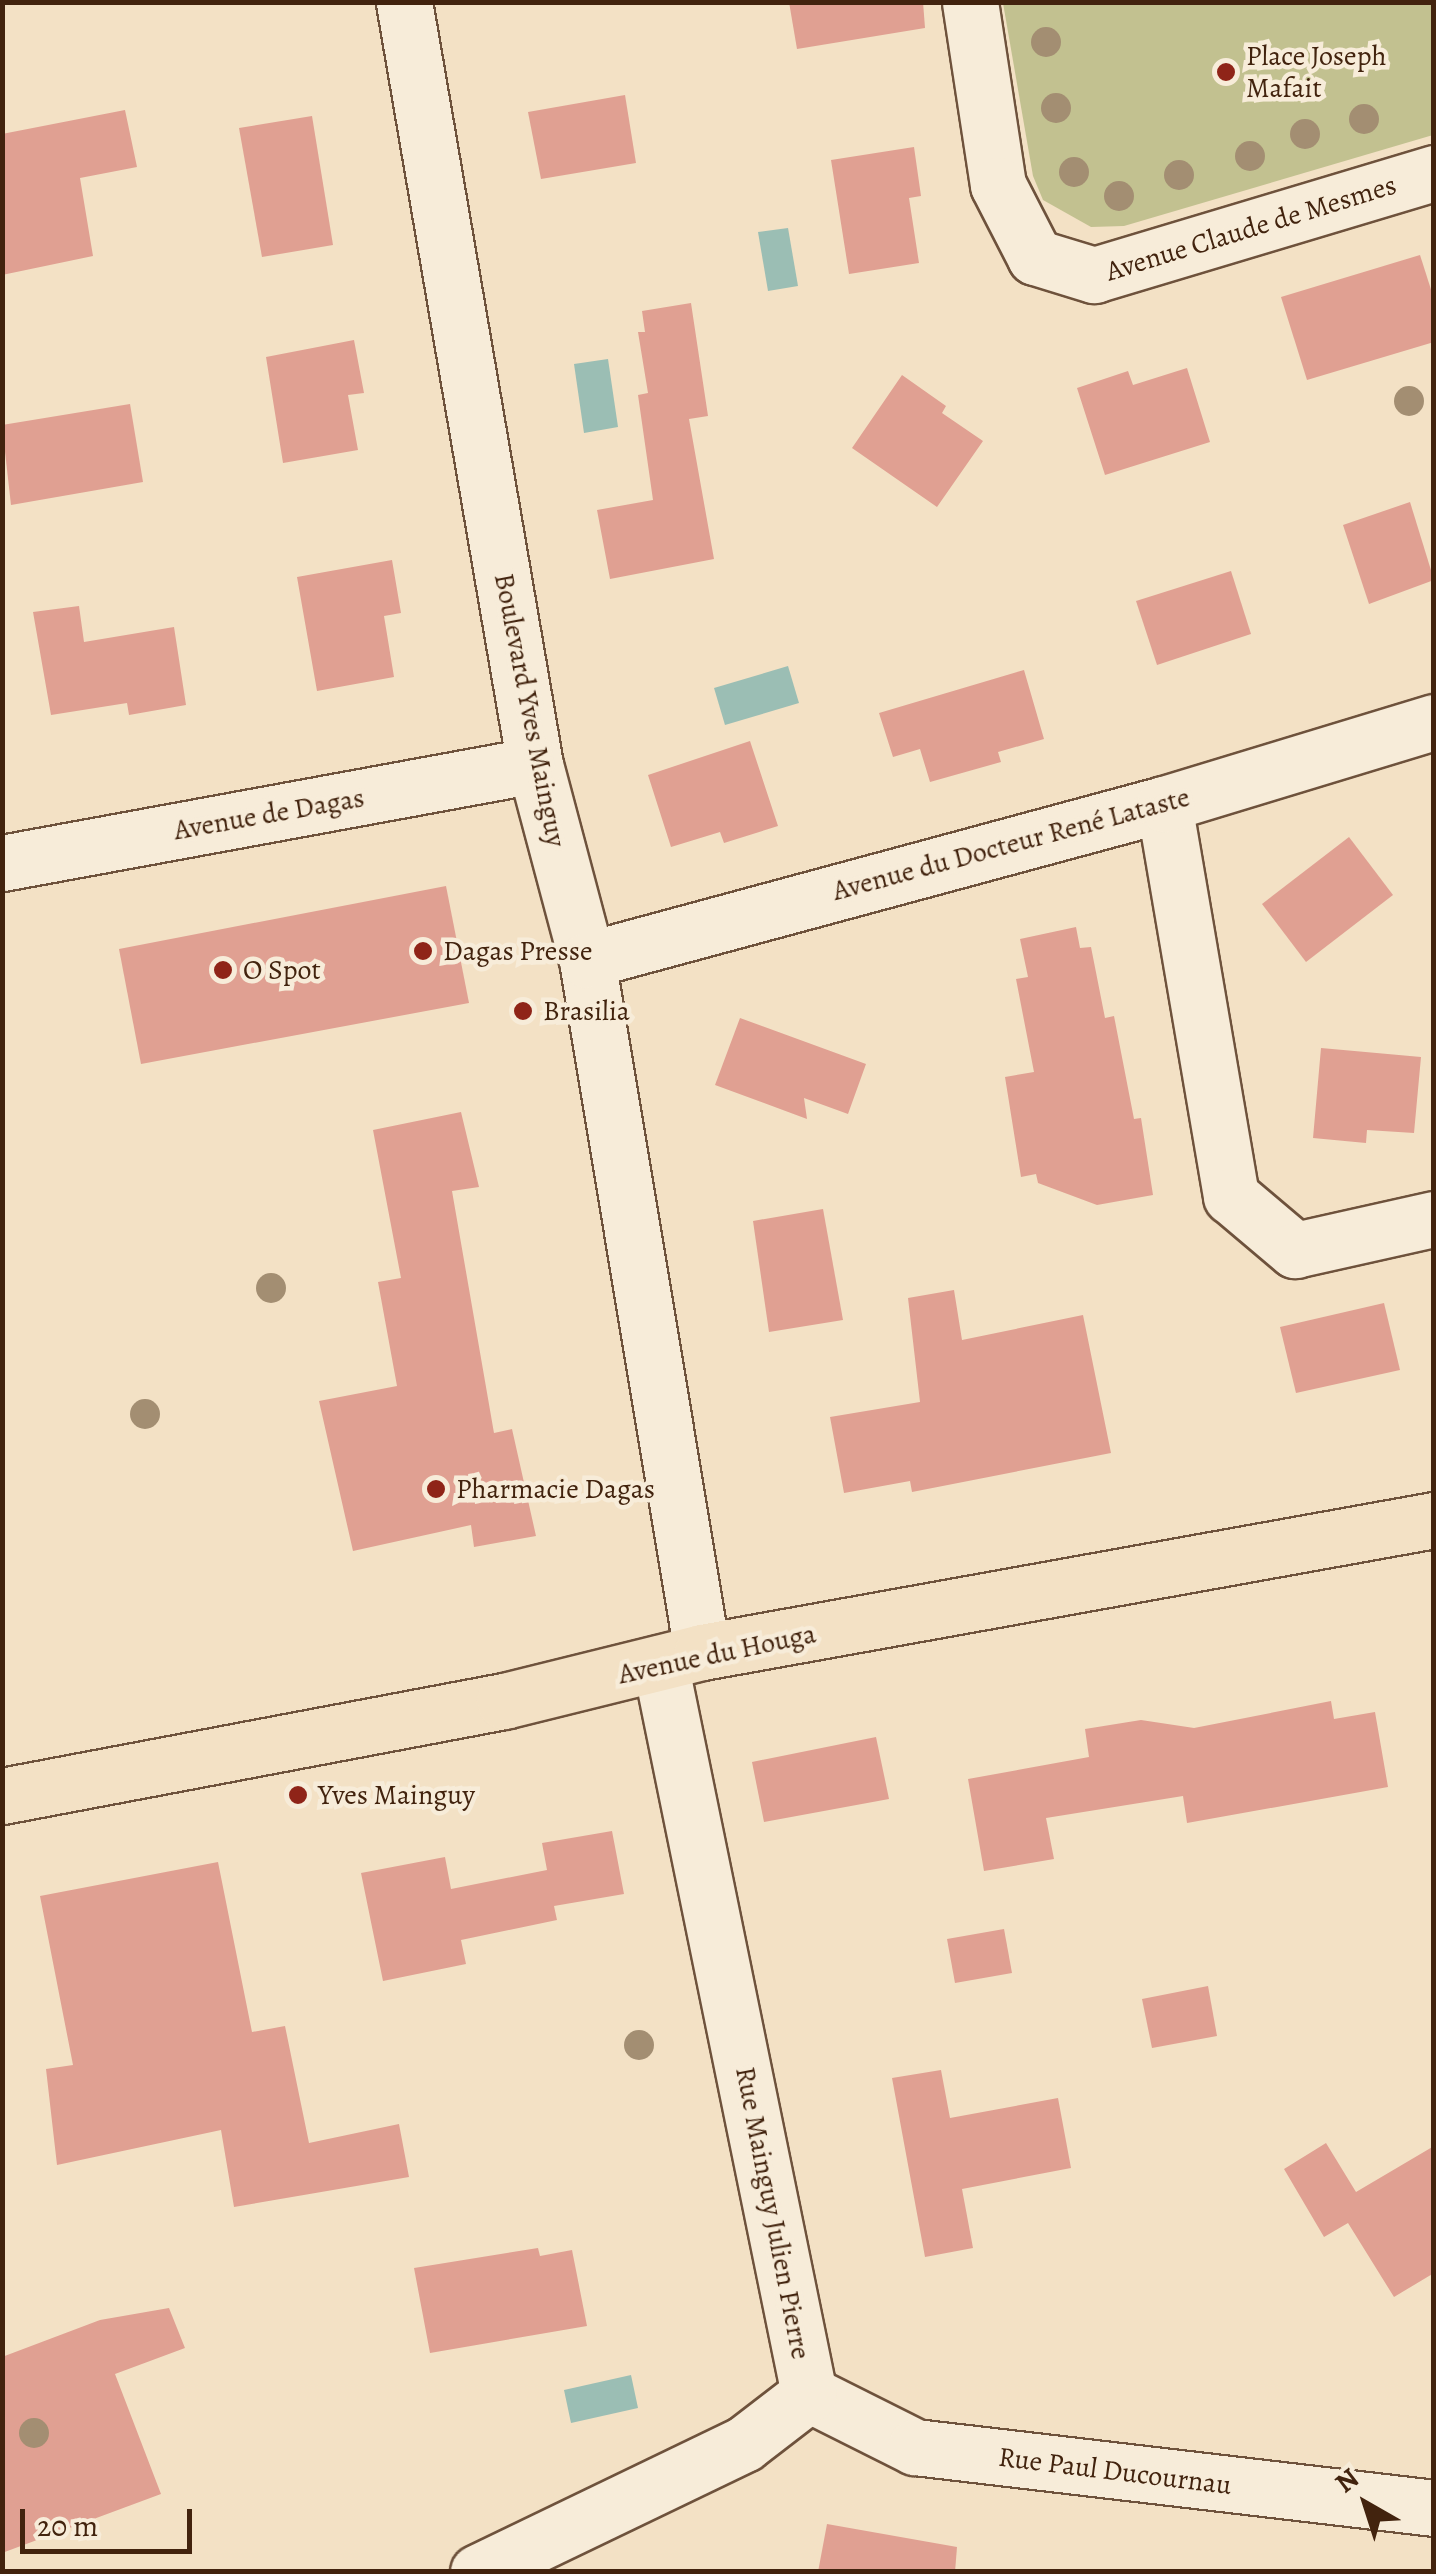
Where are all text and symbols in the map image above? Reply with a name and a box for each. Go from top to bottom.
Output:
place label: Place Joseph Mafait [1246,39,1386,105]
marker: Place Joseph Mafait [1215,61,1237,83]
street label: Avenue Claude de Mesmes [1102,168,1400,288]
street label: Boulevard Yves Mainguy [487,570,573,850]
street label: Avenue du Docteur René Lataste [829,780,1193,908]
street label: Avenue de Dagas [171,781,367,847]
place label: Dagas Presse [443,934,592,968]
marker: Dagas Presse [412,940,434,962]
place label: O Spot [243,953,321,987]
marker: O Spot [212,959,234,981]
place label: Brasilia [543,994,630,1028]
marker: Brasilia [512,1000,534,1022]
place label: Pharmacie Dagas [456,1472,655,1506]
marker: Pharmacie Dagas [425,1478,447,1500]
street label: Avenue du Houga [615,1617,819,1691]
place label: Yves Mainguy [318,1778,475,1812]
marker: Yves Mainguy [287,1784,309,1806]
street label: Rue Mainguy Julien Pierre [728,2064,818,2362]
street label: Rue Paul Ducournau [997,2440,1233,2502]
north arrow [1316,2454,1416,2554]
text: N [1327,2460,1367,2502]
scale bar [25,2489,198,2551]
text: 20 m [37,2506,98,2546]

